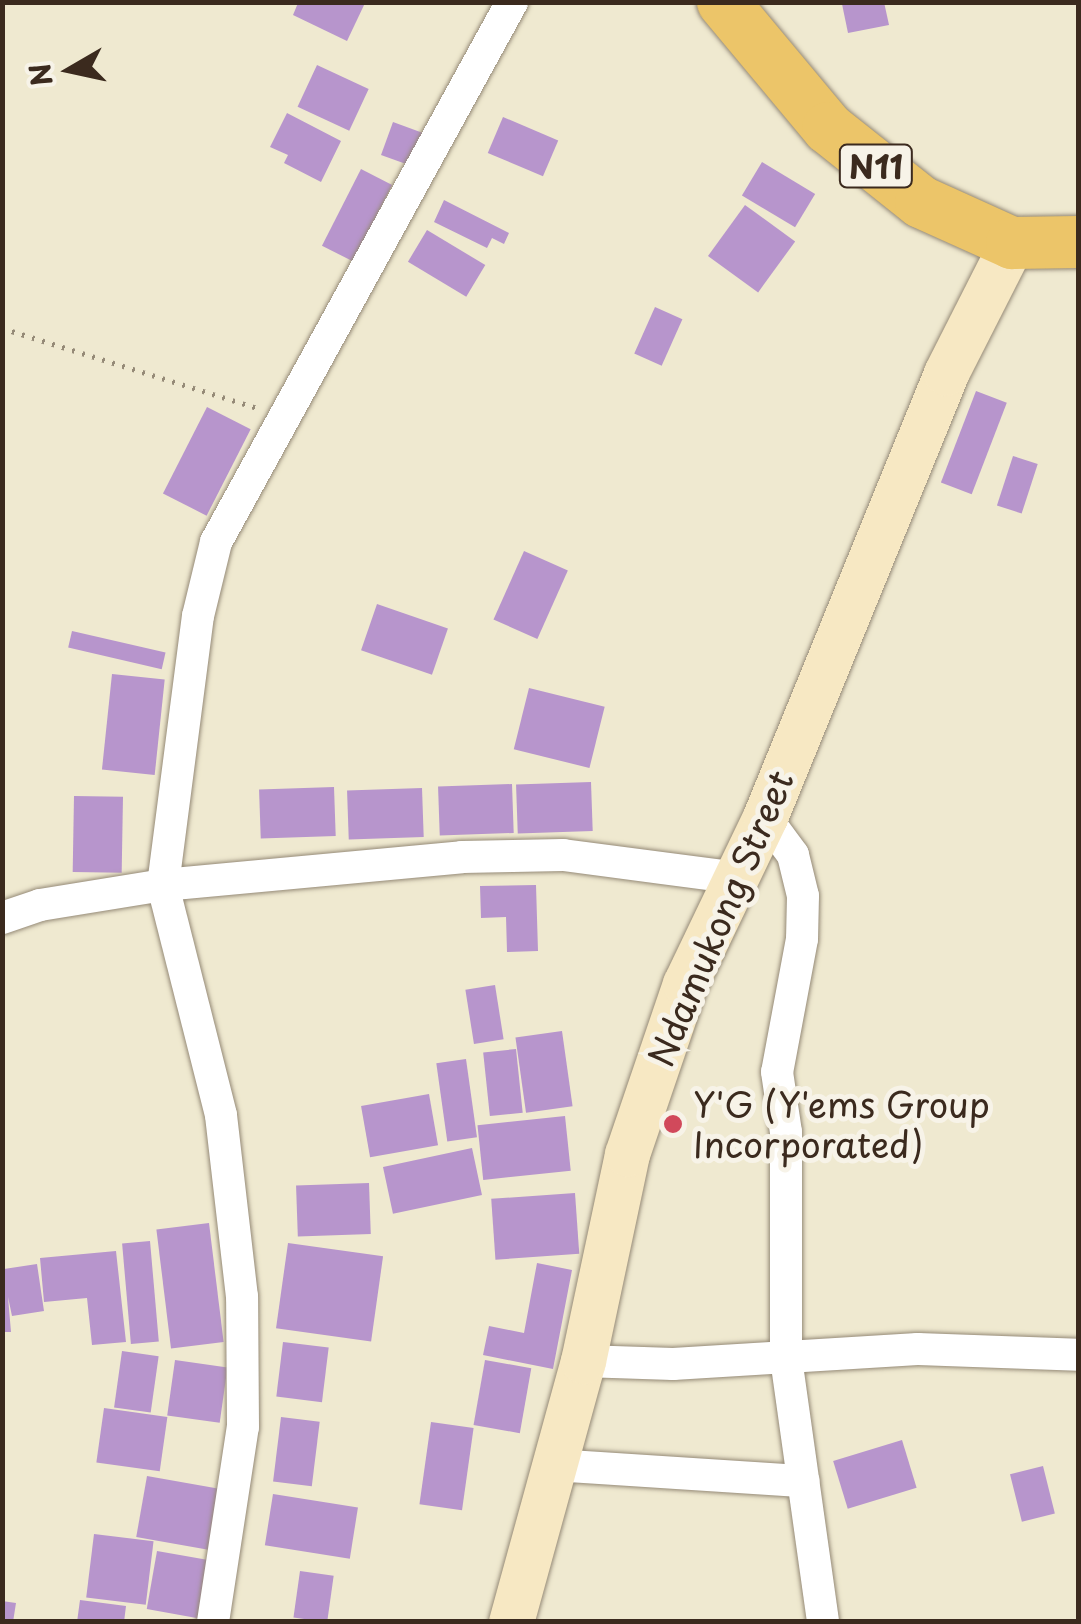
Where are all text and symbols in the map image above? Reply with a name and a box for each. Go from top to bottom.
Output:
north arrow [20,20,120,120]
text: N [17,60,63,89]
road number: N11 [838,139,914,193]
street label: Ndamukong Street [639,765,801,1071]
place label: Y'G (Y'ems Group Incorporated) [693,1083,992,1165]
marker: Y'G (Y'ems Group Incorporated) [662,1113,684,1135]

